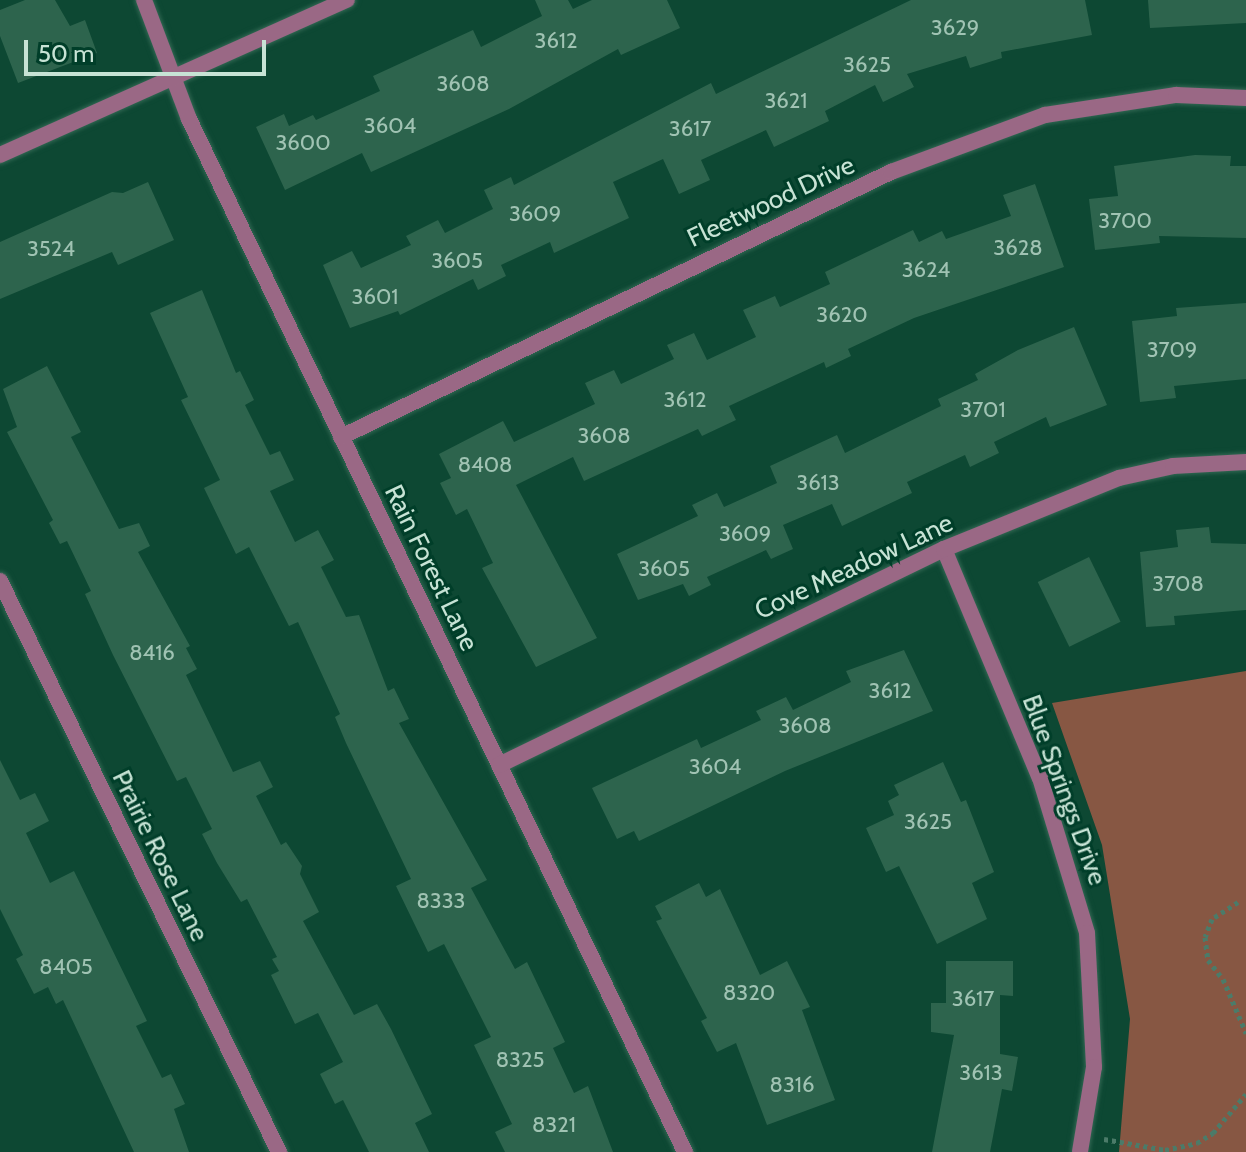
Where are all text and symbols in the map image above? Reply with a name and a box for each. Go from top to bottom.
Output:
house number: 3629 [931,15,979,41]
scale bar [28,24,270,74]
house number: 3612 [535,28,577,54]
text: 50 m [38,39,94,68]
house number: 3625 [843,52,891,78]
house number: 3608 [436,71,490,97]
house number: 3621 [764,88,808,114]
house number: 3604 [364,113,416,139]
house number: 3617 [669,116,711,142]
house number: 3600 [275,130,331,156]
street label: Fleetwood Drive [682,150,860,254]
house number: 3609 [509,201,561,227]
house number: 3700 [1098,208,1152,234]
house number: 3628 [993,235,1043,261]
house number: 3524 [27,236,75,262]
house number: 3605 [431,248,483,274]
house number: 3624 [902,257,950,283]
house number: 3601 [352,284,398,310]
house number: 3620 [816,302,868,328]
house number: 3709 [1147,337,1197,363]
house number: 3612 [664,387,706,413]
house number: 3701 [960,397,1006,423]
house number: 3608 [577,423,631,449]
house number: 8408 [458,452,512,478]
house number: 3613 [796,470,840,496]
street label: Rain Forest Lane [377,480,485,656]
street label: Cove Meadow Lane [750,507,958,627]
house number: 3609 [719,521,771,547]
house number: 3605 [638,556,690,582]
house number: 3708 [1152,571,1204,597]
house number: 8416 [129,640,175,666]
house number: 3612 [869,678,911,704]
street label: Blue Springs Drive [1015,691,1113,889]
house number: 3608 [778,713,832,739]
house number: 3604 [689,754,741,780]
street label: Prairie Rose Lane [105,765,215,947]
house number: 3625 [904,809,952,835]
house number: 8333 [416,888,466,914]
house number: 8405 [39,954,93,980]
house number: 8320 [723,980,775,1006]
house number: 3617 [952,986,994,1012]
house number: 8325 [496,1047,544,1073]
house number: 3613 [959,1060,1003,1086]
house number: 8316 [770,1072,814,1098]
house number: 8321 [532,1112,576,1138]

